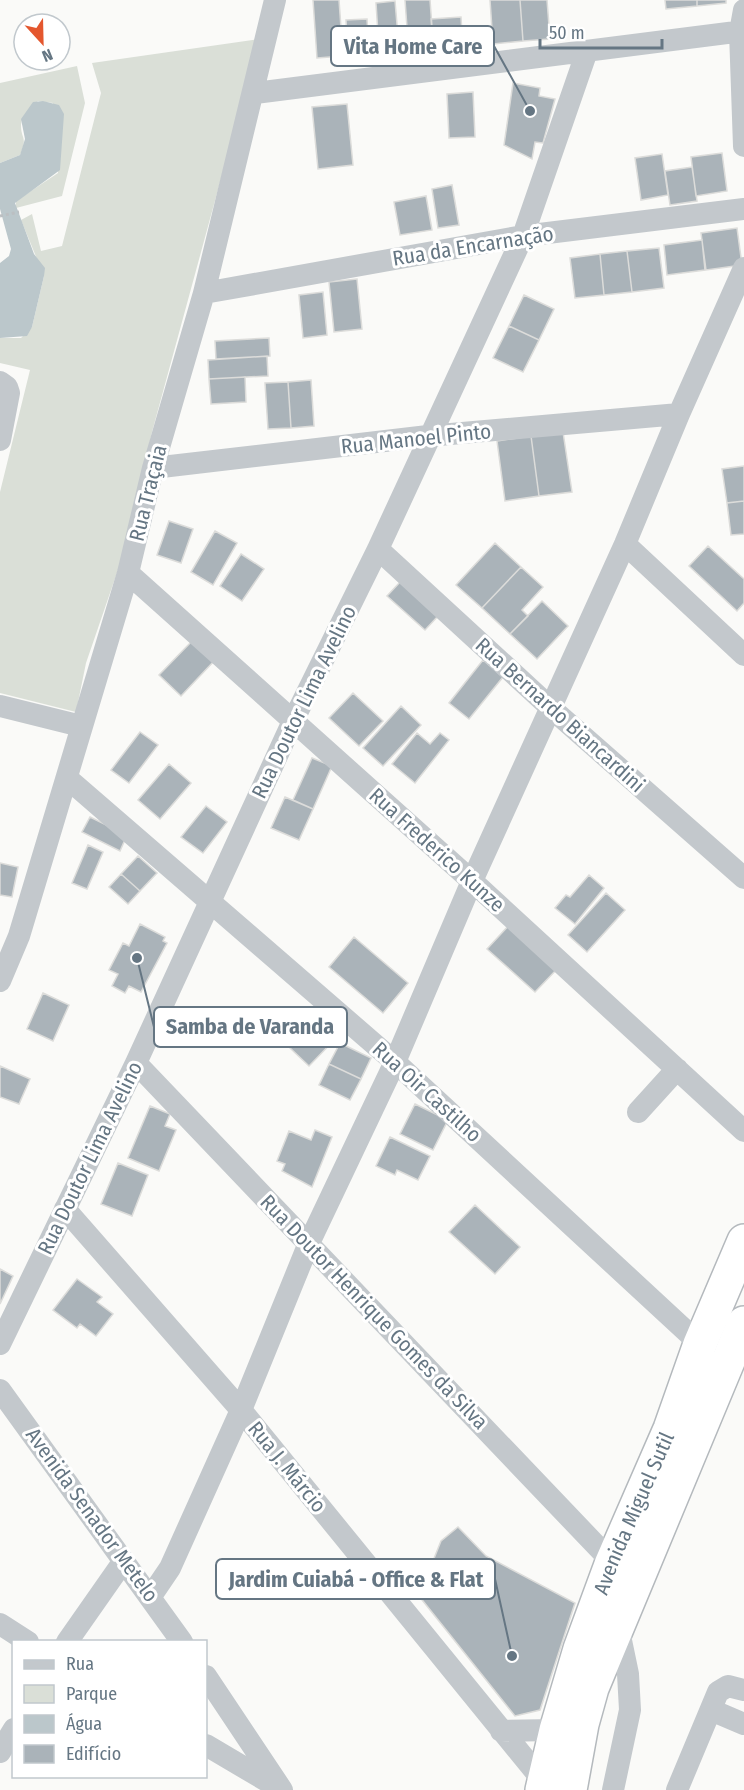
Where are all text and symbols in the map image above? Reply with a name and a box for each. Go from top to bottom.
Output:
north arrow [12,12,72,72]
scale bar [540,12,662,50]
text: 50 m [549,22,585,44]
callout: Vita Home Care [331,26,494,66]
text: Vita Home Care [343,33,482,60]
text: N [39,45,55,66]
street label: Rua da Encarnação [391,220,555,272]
street label: Rua Manoel Pinto [340,418,492,460]
street label: Rua Traçaia [123,442,173,544]
street label: Rua Doutor Lima Avelino [246,601,362,803]
street label: Rua Bernardo Biancardini [470,632,650,798]
street label: Rua Frederico Kunze [364,782,510,918]
callout: Samba de Varanda [154,1007,347,1047]
text: Samba de Varanda [166,1013,334,1040]
street label: Rua Oir Castilho [367,1036,487,1148]
street label: Rua Doutor Lima Avelino [32,1057,148,1259]
street label: Rua Doutor Henrique Gomes da Silva [255,1189,493,1435]
street label: Rua J. Márcio [242,1416,332,1518]
street label: Avenida Senador Metelo [20,1423,164,1607]
street label: Avenida Miguel Sutil [588,1428,680,1598]
callout: Jardim Cuiabá - Office & Flat [216,1559,495,1599]
text: Jardim Cuiabá - Office & Flat [227,1566,484,1593]
legend [12,1640,207,1778]
text: Rua [66,1653,94,1675]
text: Parque [66,1683,117,1705]
text: Água [66,1712,102,1735]
text: Edifício [66,1743,121,1765]

